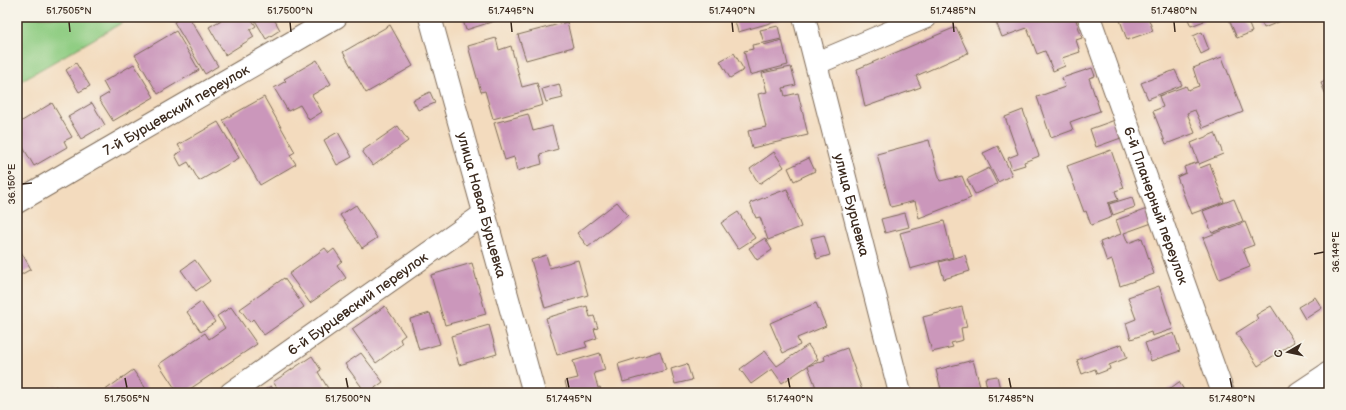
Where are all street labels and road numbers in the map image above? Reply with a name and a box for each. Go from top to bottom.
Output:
street label: 7-й Бурцевский переулок [100,61,253,159]
street label: 6-й Планерный переулок [1120,124,1192,287]
street label: улица Новая Бурцевка [453,130,510,281]
street label: улица Бурцевка [830,152,873,259]
street label: 6-й Бурцевский переулок [284,248,432,359]

